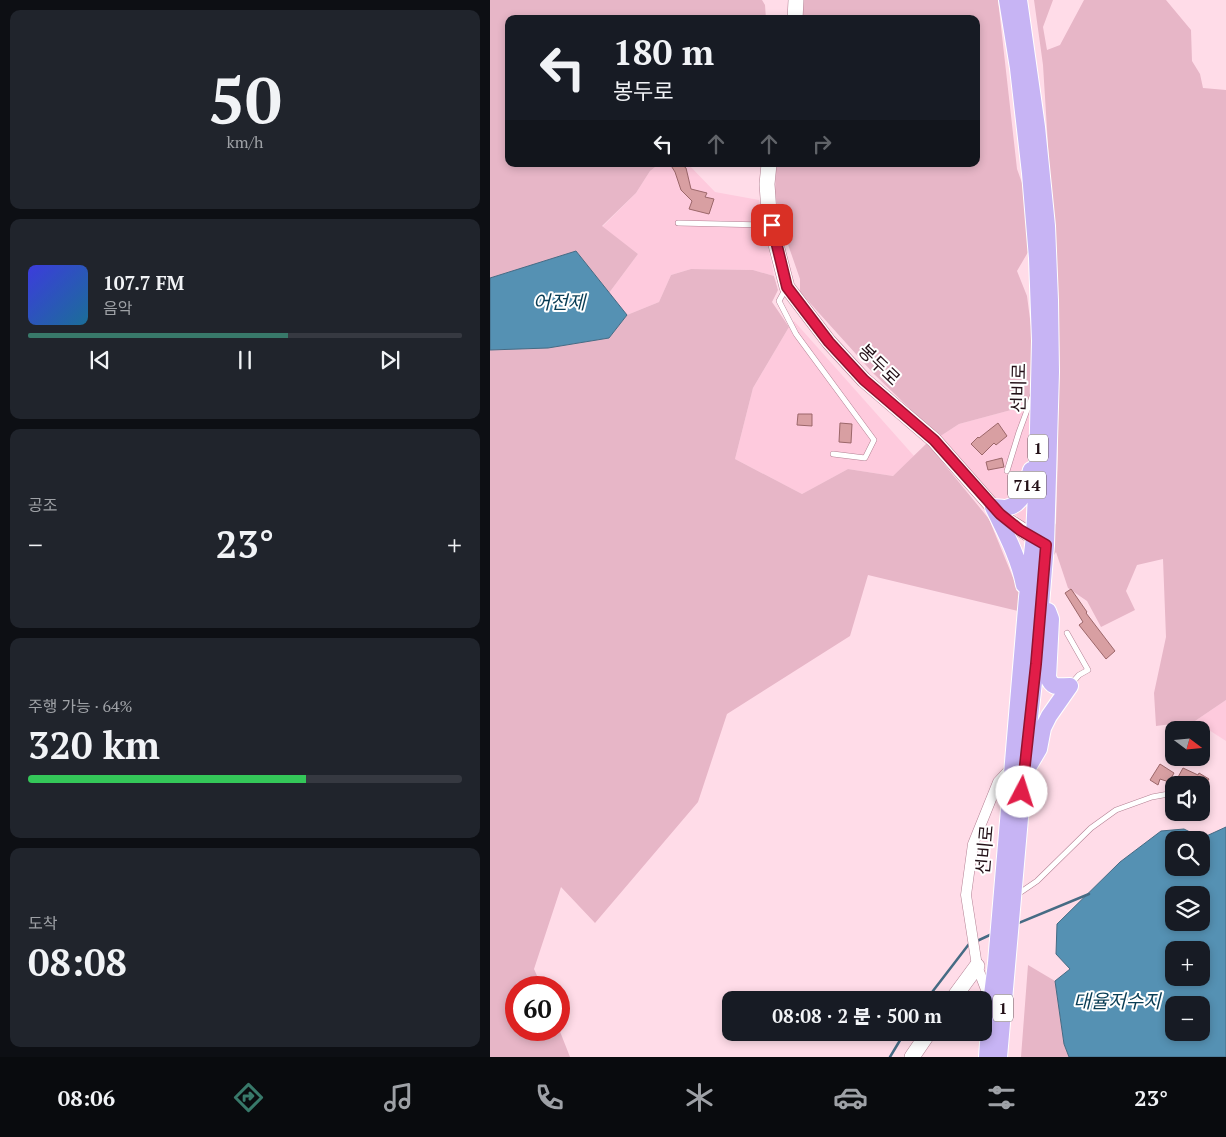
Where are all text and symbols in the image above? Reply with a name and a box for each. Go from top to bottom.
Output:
text: 180 m [613,29,714,75]
icon: left [530,35,595,100]
text: 50 [208,55,282,142]
text: 봉두로 [613,76,674,105]
icon: left [649,130,677,158]
icon: ahead [702,130,730,158]
icon: ahead [755,130,783,158]
icon: right [808,130,836,158]
text: km/h [227,131,263,153]
pin [751,204,793,246]
icon: arrive [758,211,786,239]
text: 107.7 FM [103,270,184,295]
water label: 어전제 [533,289,588,314]
text: 음악 [103,297,132,319]
street label: 봉두로 [853,338,906,390]
icon: previous [86,346,114,374]
icon: pause [231,346,259,374]
icon: next [376,346,404,374]
street label: 선비로 [1006,363,1030,413]
road number: 1 [1028,434,1048,462]
road number: 714 [1008,472,1046,498]
text: 공조 [28,494,57,516]
text: 23° [216,519,274,569]
text: − [28,526,43,563]
text: + [447,526,462,563]
text: 주행 가능 · 64% [28,695,132,717]
text: 320 km [28,720,160,770]
north arrow [1165,721,1210,766]
map controls [1165,721,1210,1041]
position arrow [995,765,1047,817]
button: sound [1165,776,1210,821]
street label: 선비로 [970,824,998,876]
button: search [1165,831,1210,876]
button: layers [1165,886,1210,931]
text: 도착 [28,912,57,934]
text: 08:08 [28,937,127,987]
button: + [1165,941,1210,986]
speed limit sign: 60 [505,976,570,1041]
water label: 대율저수지 [1073,988,1162,1013]
road number: 1 [993,994,1013,1021]
button: − [1165,996,1210,1041]
text: 08:08 · 2 분 · 500 m [772,1003,942,1028]
icon: directions [231,1080,266,1115]
icon: music [381,1080,416,1115]
icon: phone [532,1080,567,1115]
icon: climate [682,1080,717,1115]
icon: car [833,1080,868,1115]
icon: filters [984,1080,1019,1115]
text: 08:06 [58,1083,115,1112]
text: 23° [1134,1083,1168,1112]

